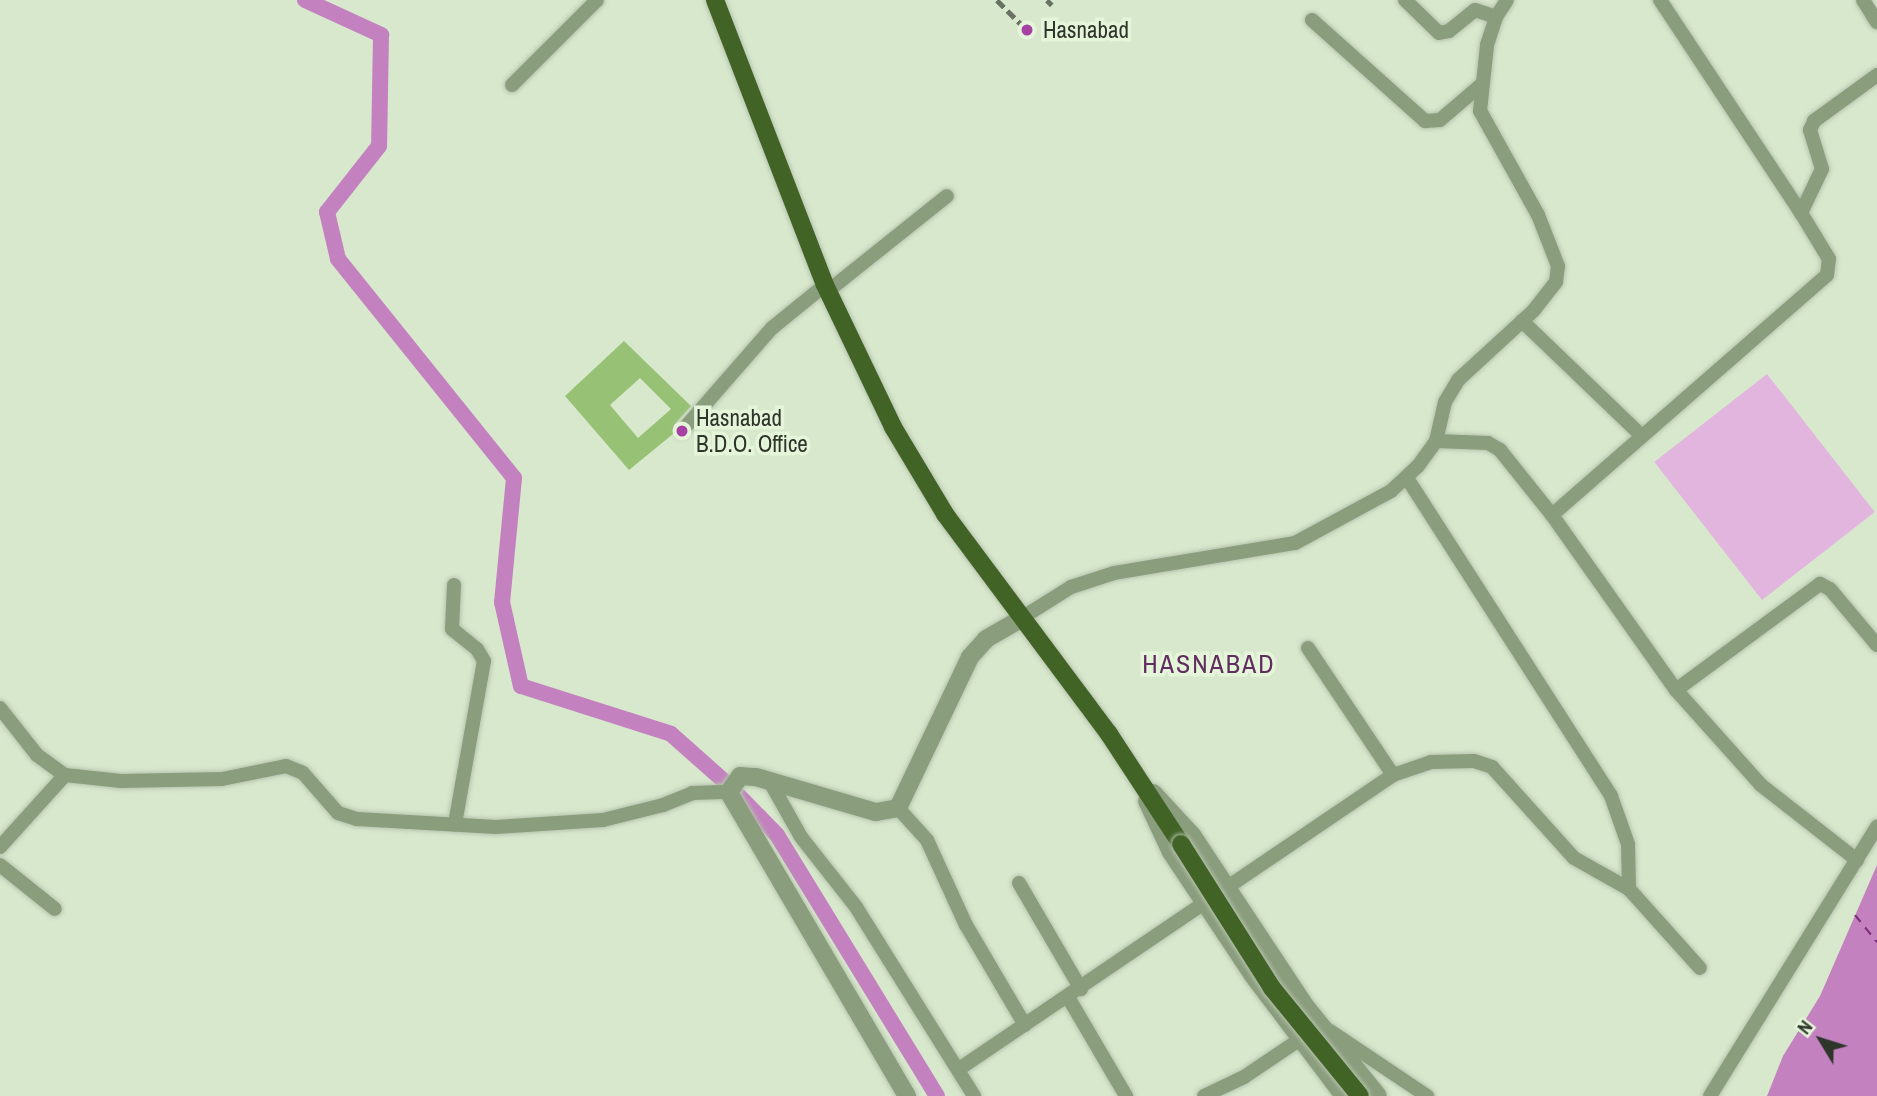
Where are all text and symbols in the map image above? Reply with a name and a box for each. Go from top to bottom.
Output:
place label: Hasnabad [1043,16,1129,44]
marker: Hasnabad [1017,20,1037,40]
place label: Hasnabad B.D.O. Office [696,404,808,458]
marker: Hasnabad B.D.O. Office [674,423,690,439]
district label: HASNABAD [1143,648,1275,680]
north arrow [1786,1005,1856,1075]
text: N [1791,1015,1818,1040]

